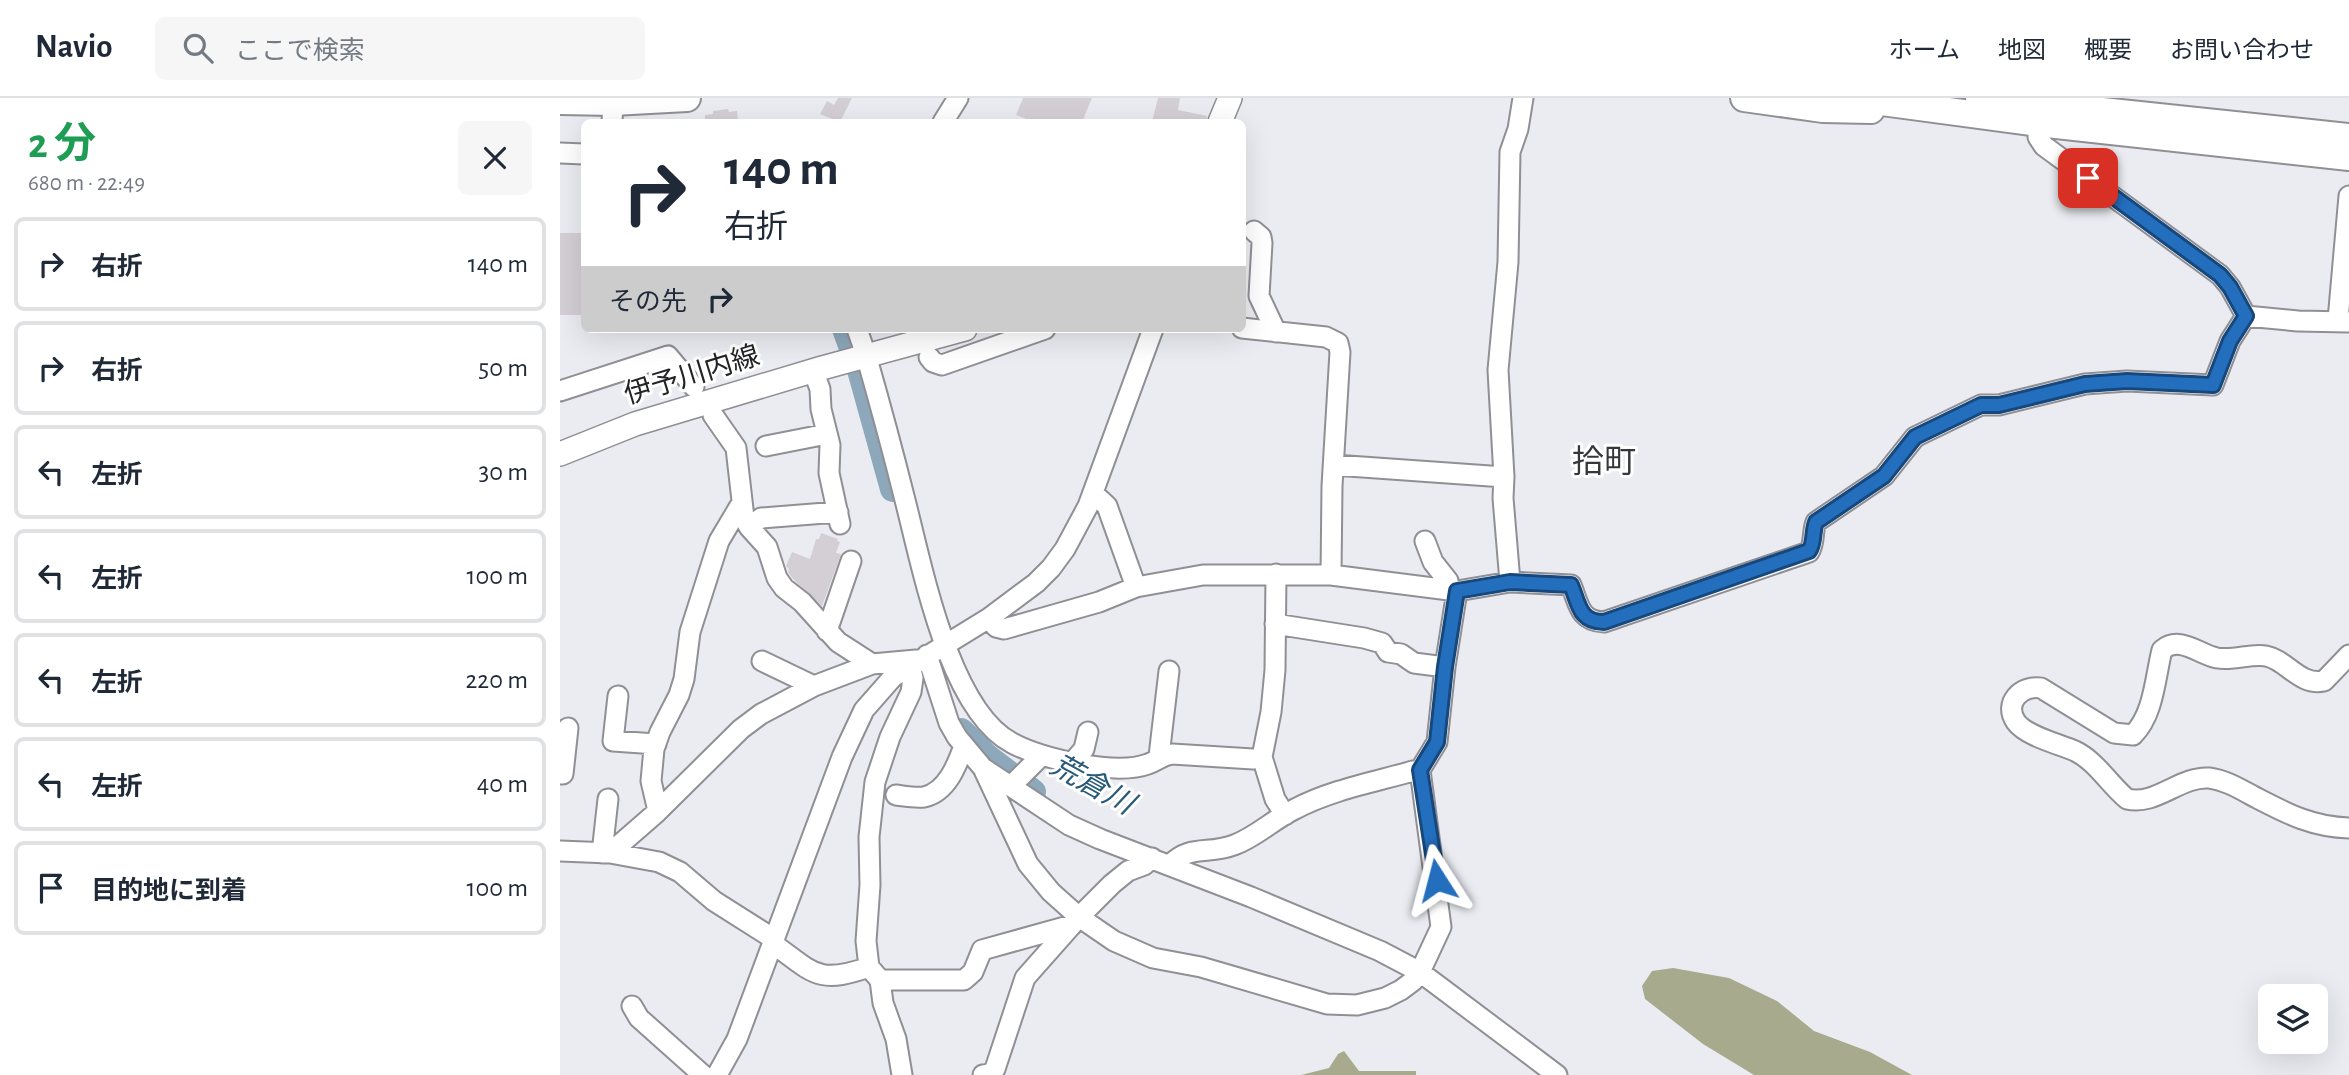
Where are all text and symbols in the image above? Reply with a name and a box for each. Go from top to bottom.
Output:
search box [155,17,645,80]
icon: search [179,29,217,67]
text: Navio [35,31,113,64]
text: ここで検索 [235,38,365,64]
text: ホーム [1889,39,1960,63]
text: 地図 [1998,39,2046,63]
text: 概要 [2084,39,2132,63]
text: お問い合わせ [2170,39,2314,63]
button: close [458,121,532,195]
text: 2 分 [28,123,96,165]
text: 140 m [724,145,839,194]
icon: right [609,147,700,238]
pin [2058,148,2118,208]
icon: arrive [2069,159,2107,197]
text: 680 m · 22:49 [28,172,145,195]
text: 右折 [724,211,788,243]
icon: right [32,245,70,283]
text: 140 m [468,251,528,277]
text: 右折 [91,254,143,280]
icon: right [701,280,739,318]
text: その先 [609,289,687,315]
street label: 伊予川内線 [620,340,763,410]
icon: right [32,349,70,387]
text: 50 m [478,355,528,381]
text: 右折 [91,358,143,384]
district label: 拾町 [1572,445,1636,478]
icon: left [32,453,70,491]
text: 30 m [478,459,528,485]
text: 左折 [91,462,143,488]
icon: left [32,557,70,595]
text: 100 m [467,563,528,589]
text: 左折 [91,566,143,592]
icon: left [32,661,70,699]
text: 220 m [466,667,528,693]
text: 左折 [91,670,143,696]
water label: 荒倉川 [1045,748,1142,821]
icon: left [32,765,70,803]
text: 40 m [477,771,528,797]
text: 左折 [91,774,143,800]
position arrow [1400,843,1474,917]
icon: arrive [32,869,70,907]
text: 100 m [467,875,528,901]
text: 目的地に到着 [91,878,247,904]
map controls [2258,984,2328,1054]
button: layers [2258,984,2328,1054]

